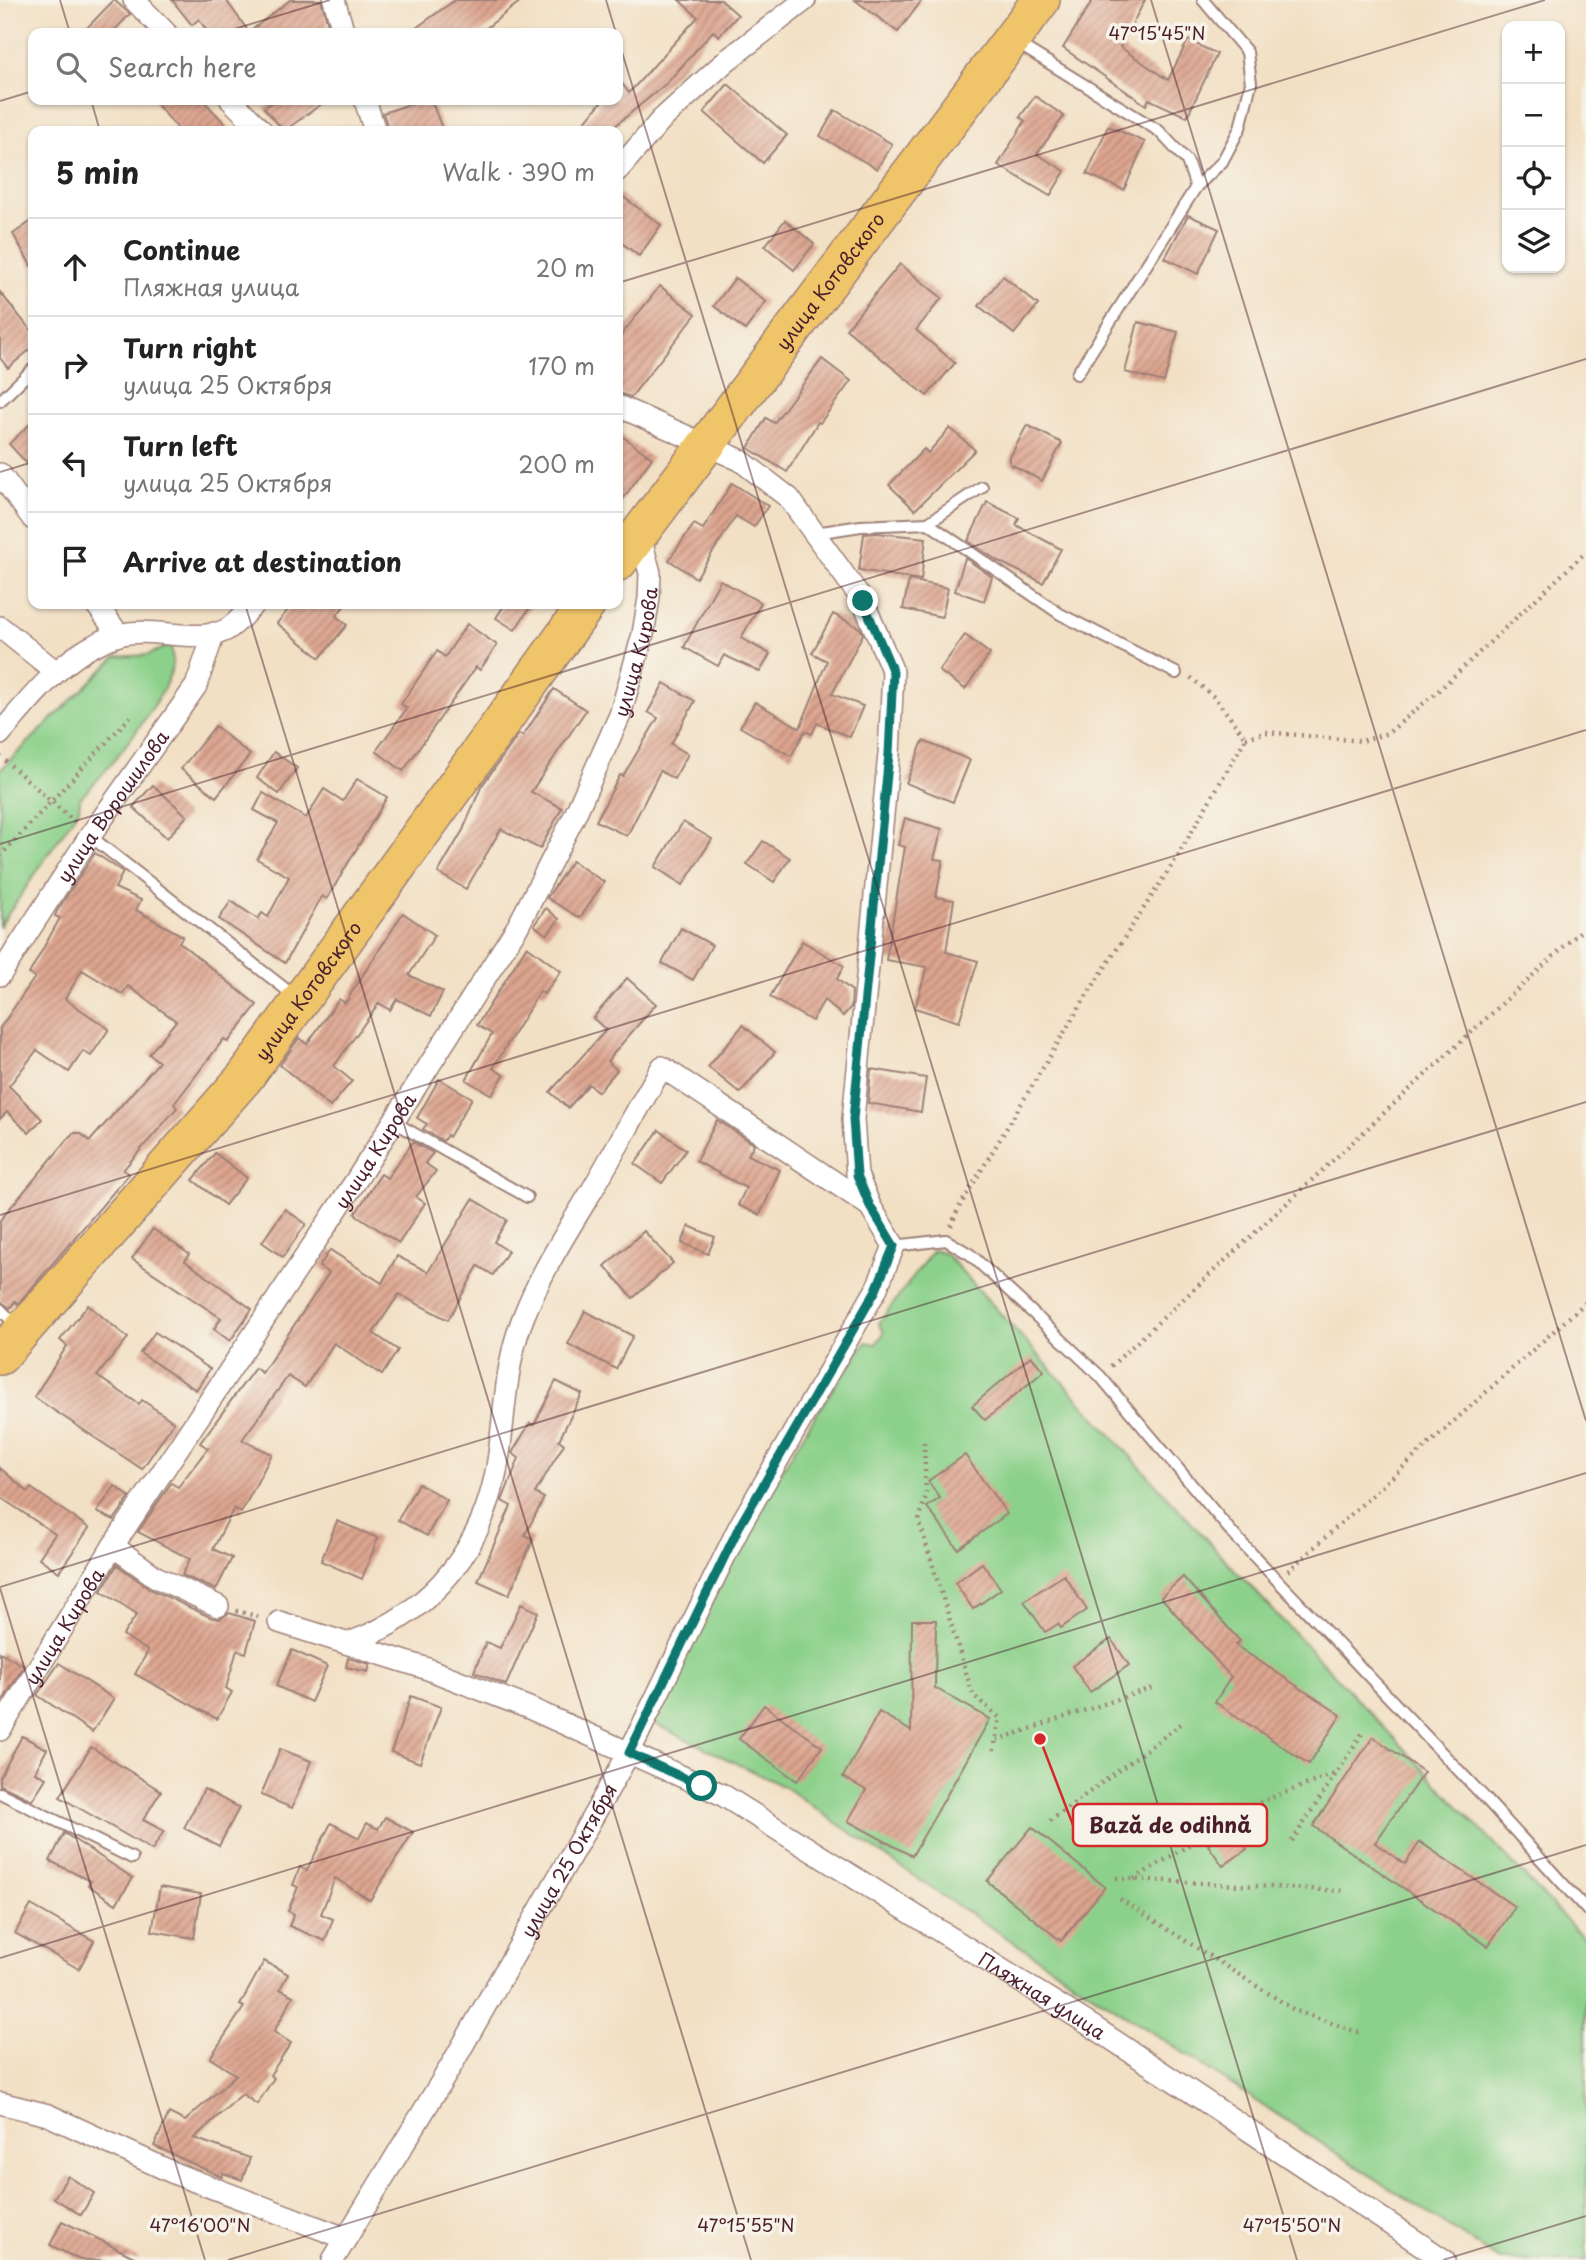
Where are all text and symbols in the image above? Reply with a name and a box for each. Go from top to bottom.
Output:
text: 47°15'45"N [1108,19,1206,46]
map controls [1502,21,1565,273]
button: + [1502,21,1565,84]
search box [28,28,623,105]
text: Search here [108,47,257,86]
icon: search [52,48,90,86]
button: − [1502,84,1565,147]
button: locate [1502,147,1565,210]
text: 5 min [56,149,139,194]
text: Walk · 390 m [442,154,595,189]
street label: улица Котовского [769,206,891,356]
button: layers [1502,210,1565,273]
text: Continue [123,230,240,269]
icon: ahead [56,248,94,286]
text: 20 m [536,250,595,285]
text: Пляжная улица [123,269,299,304]
text: Turn right [123,328,257,367]
icon: right [56,346,94,384]
text: 170 m [528,348,595,383]
text: улица 25 Октября [123,367,332,402]
text: Turn left [123,426,238,465]
icon: left [56,444,94,482]
text: 200 m [518,446,595,481]
text: улица 25 Октября [123,465,332,500]
icon: arrive [56,542,94,580]
text: Arrive at destination [123,542,402,581]
route end [847,585,878,616]
street label: улица Кирова [606,587,663,720]
street label: улица Ворошилова [50,724,175,888]
street label: улица Котовского [247,915,368,1066]
street label: улица Кирова [327,1087,422,1214]
street label: улица Кирова [17,1562,111,1690]
route start [686,1770,717,1801]
street label: улица 25 Октября [513,1778,623,1942]
callout: Bază de odihnă [1073,1804,1267,1846]
text: Bază de odihnă [1089,1808,1251,1840]
street label: Пляжная улица [973,1945,1112,2046]
text: 47°16'00"N [149,2211,251,2238]
text: 47°15'55"N [697,2211,795,2238]
text: 47°15'50"N [1243,2211,1341,2238]

